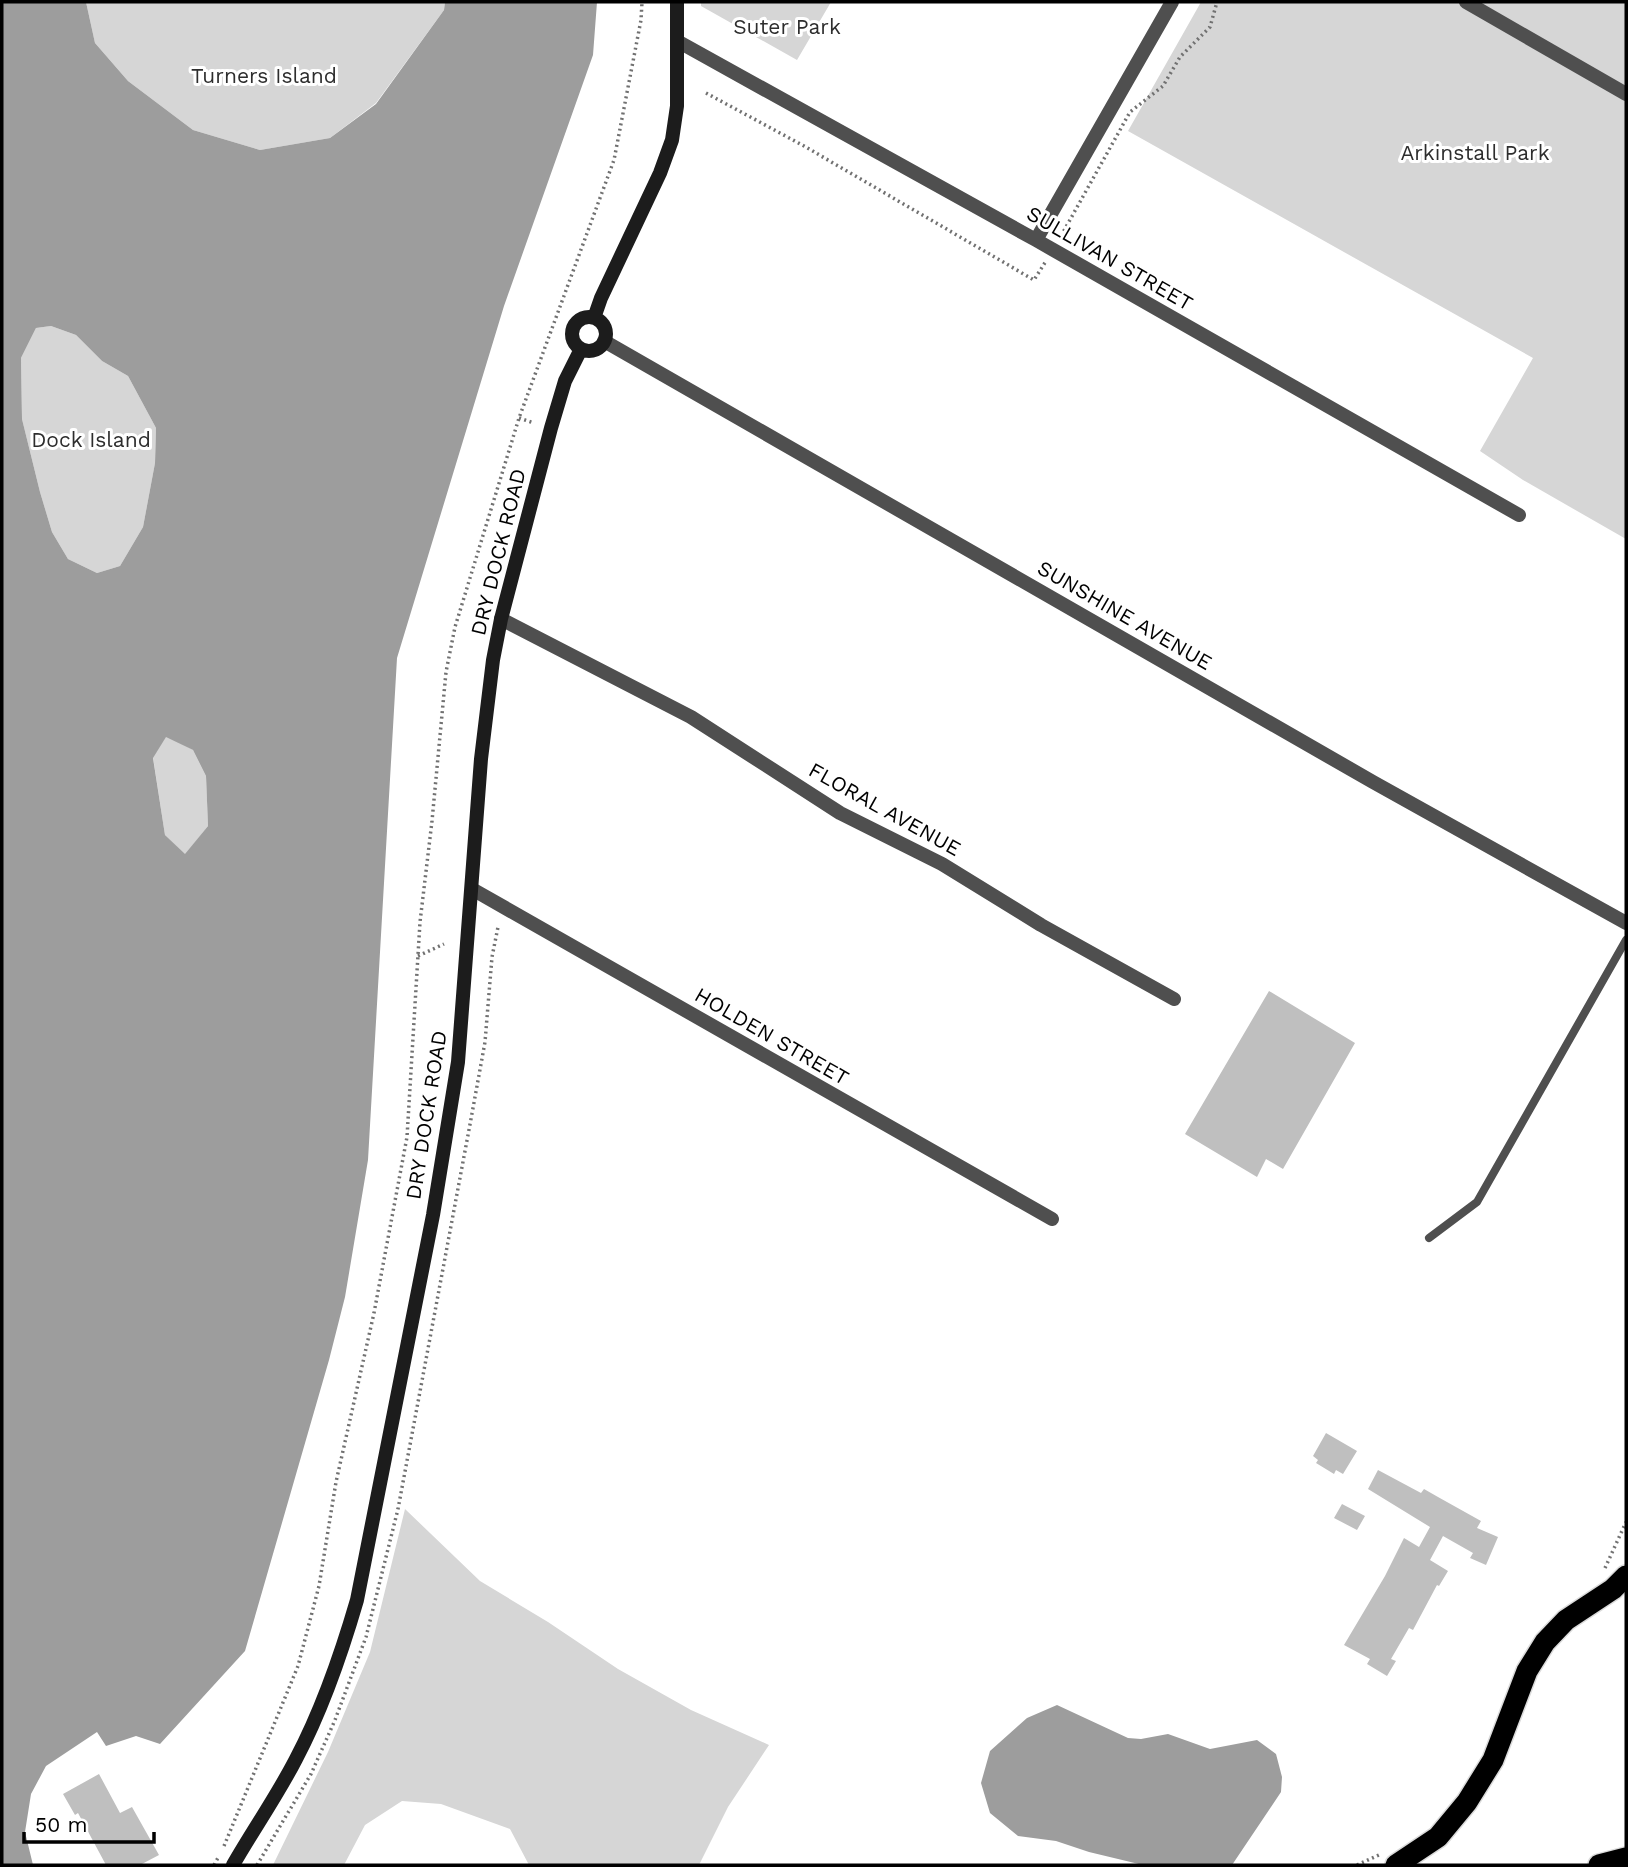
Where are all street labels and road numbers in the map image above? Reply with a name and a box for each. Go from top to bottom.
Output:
street label: SULLIVAN STREET [1023,200,1198,316]
street label: DRY DOCK ROAD [465,466,531,638]
street label: SUNSHINE AVENUE [1033,555,1217,675]
street label: FLORAL AVENUE [805,757,965,861]
street label: HOLDEN STREET [691,982,854,1090]
street label: DRY DOCK ROAD [400,1029,452,1201]

